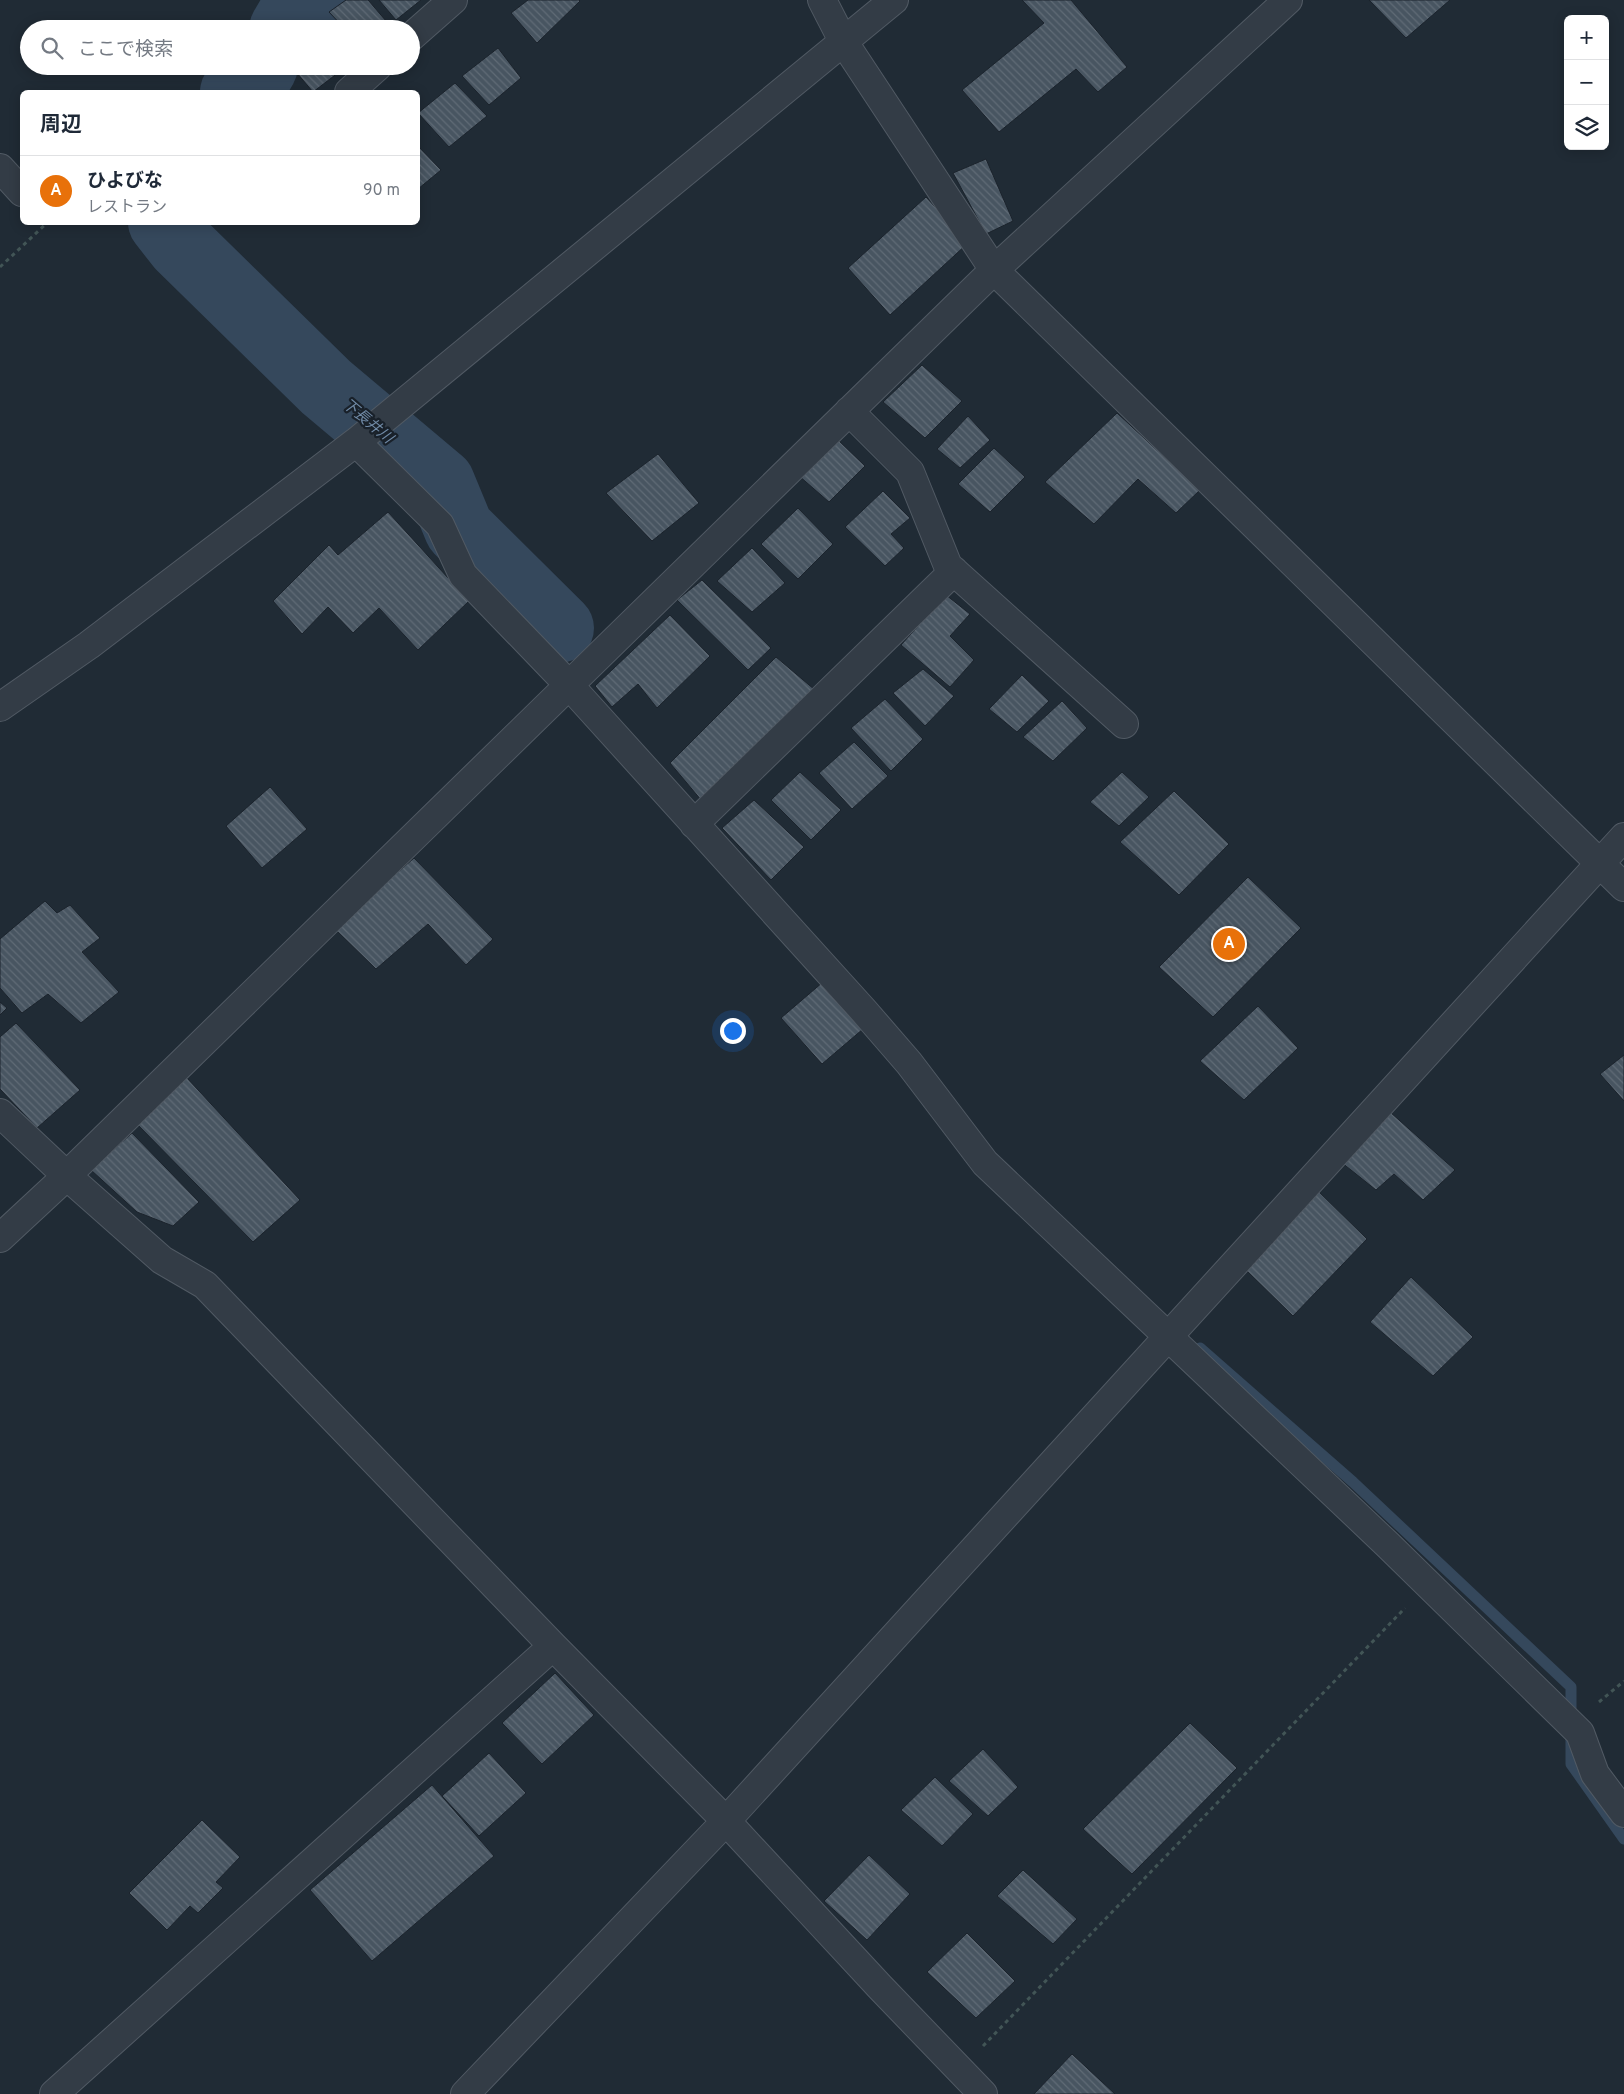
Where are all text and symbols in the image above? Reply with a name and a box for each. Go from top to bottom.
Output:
map controls [1564,15,1609,150]
button: + [1564,15,1609,60]
search box [20,20,420,75]
icon: search [38,34,66,62]
text: ここで検索 [78,38,173,62]
button: − [1564,60,1609,105]
button: layers [1564,105,1609,150]
text: 周辺 [40,112,82,139]
text: ひよびな [87,169,163,193]
text: A [50,181,62,201]
text: 90 m [363,181,400,201]
text: レストラン [87,198,167,218]
water label: 下長井川 [338,395,398,450]
pin: A [1213,925,1245,963]
your location [720,1018,746,1044]

